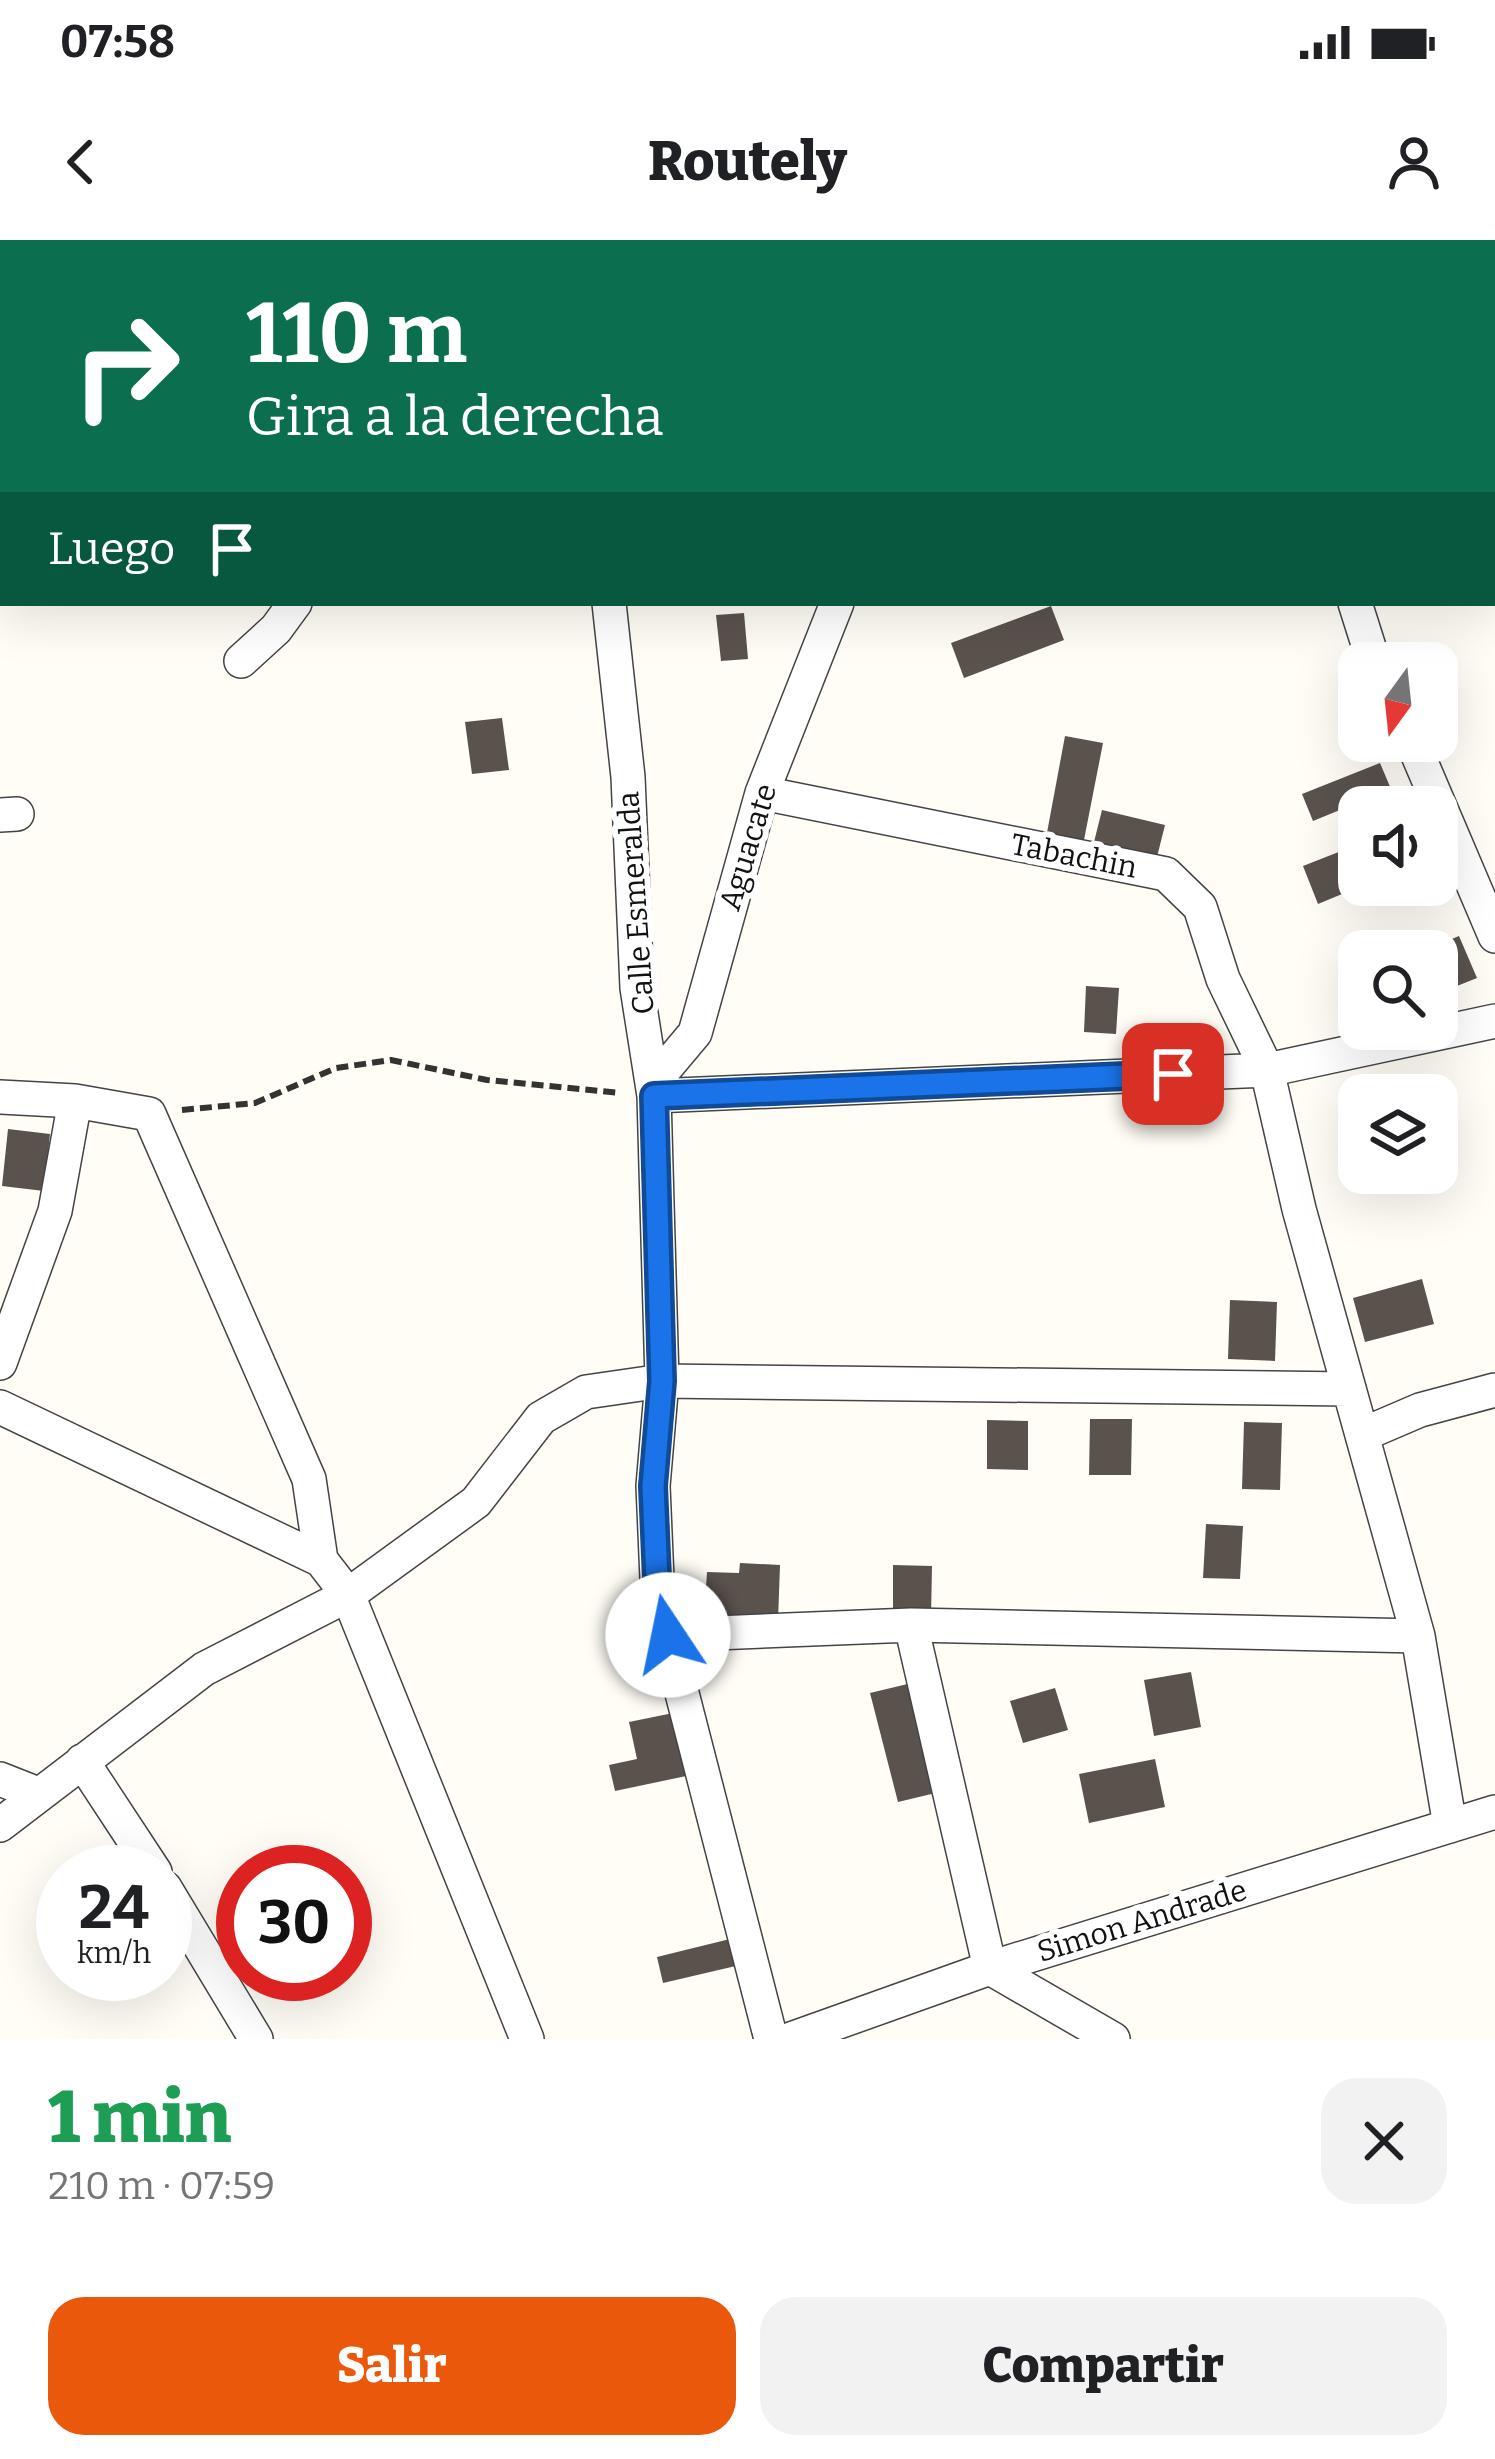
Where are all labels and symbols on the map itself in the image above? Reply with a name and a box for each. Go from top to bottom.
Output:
north arrow [1338,642,1458,762]
street label: Aguacate [712,779,784,915]
street label: Calle Esmeralda [610,790,662,1016]
street label: Tabachin [1008,826,1140,886]
pin [1122,1023,1224,1125]
position arrow [605,1572,731,1698]
speed limit sign: 30 [216,1845,372,2001]
street label: Simon Andrade [1033,1872,1251,1970]

